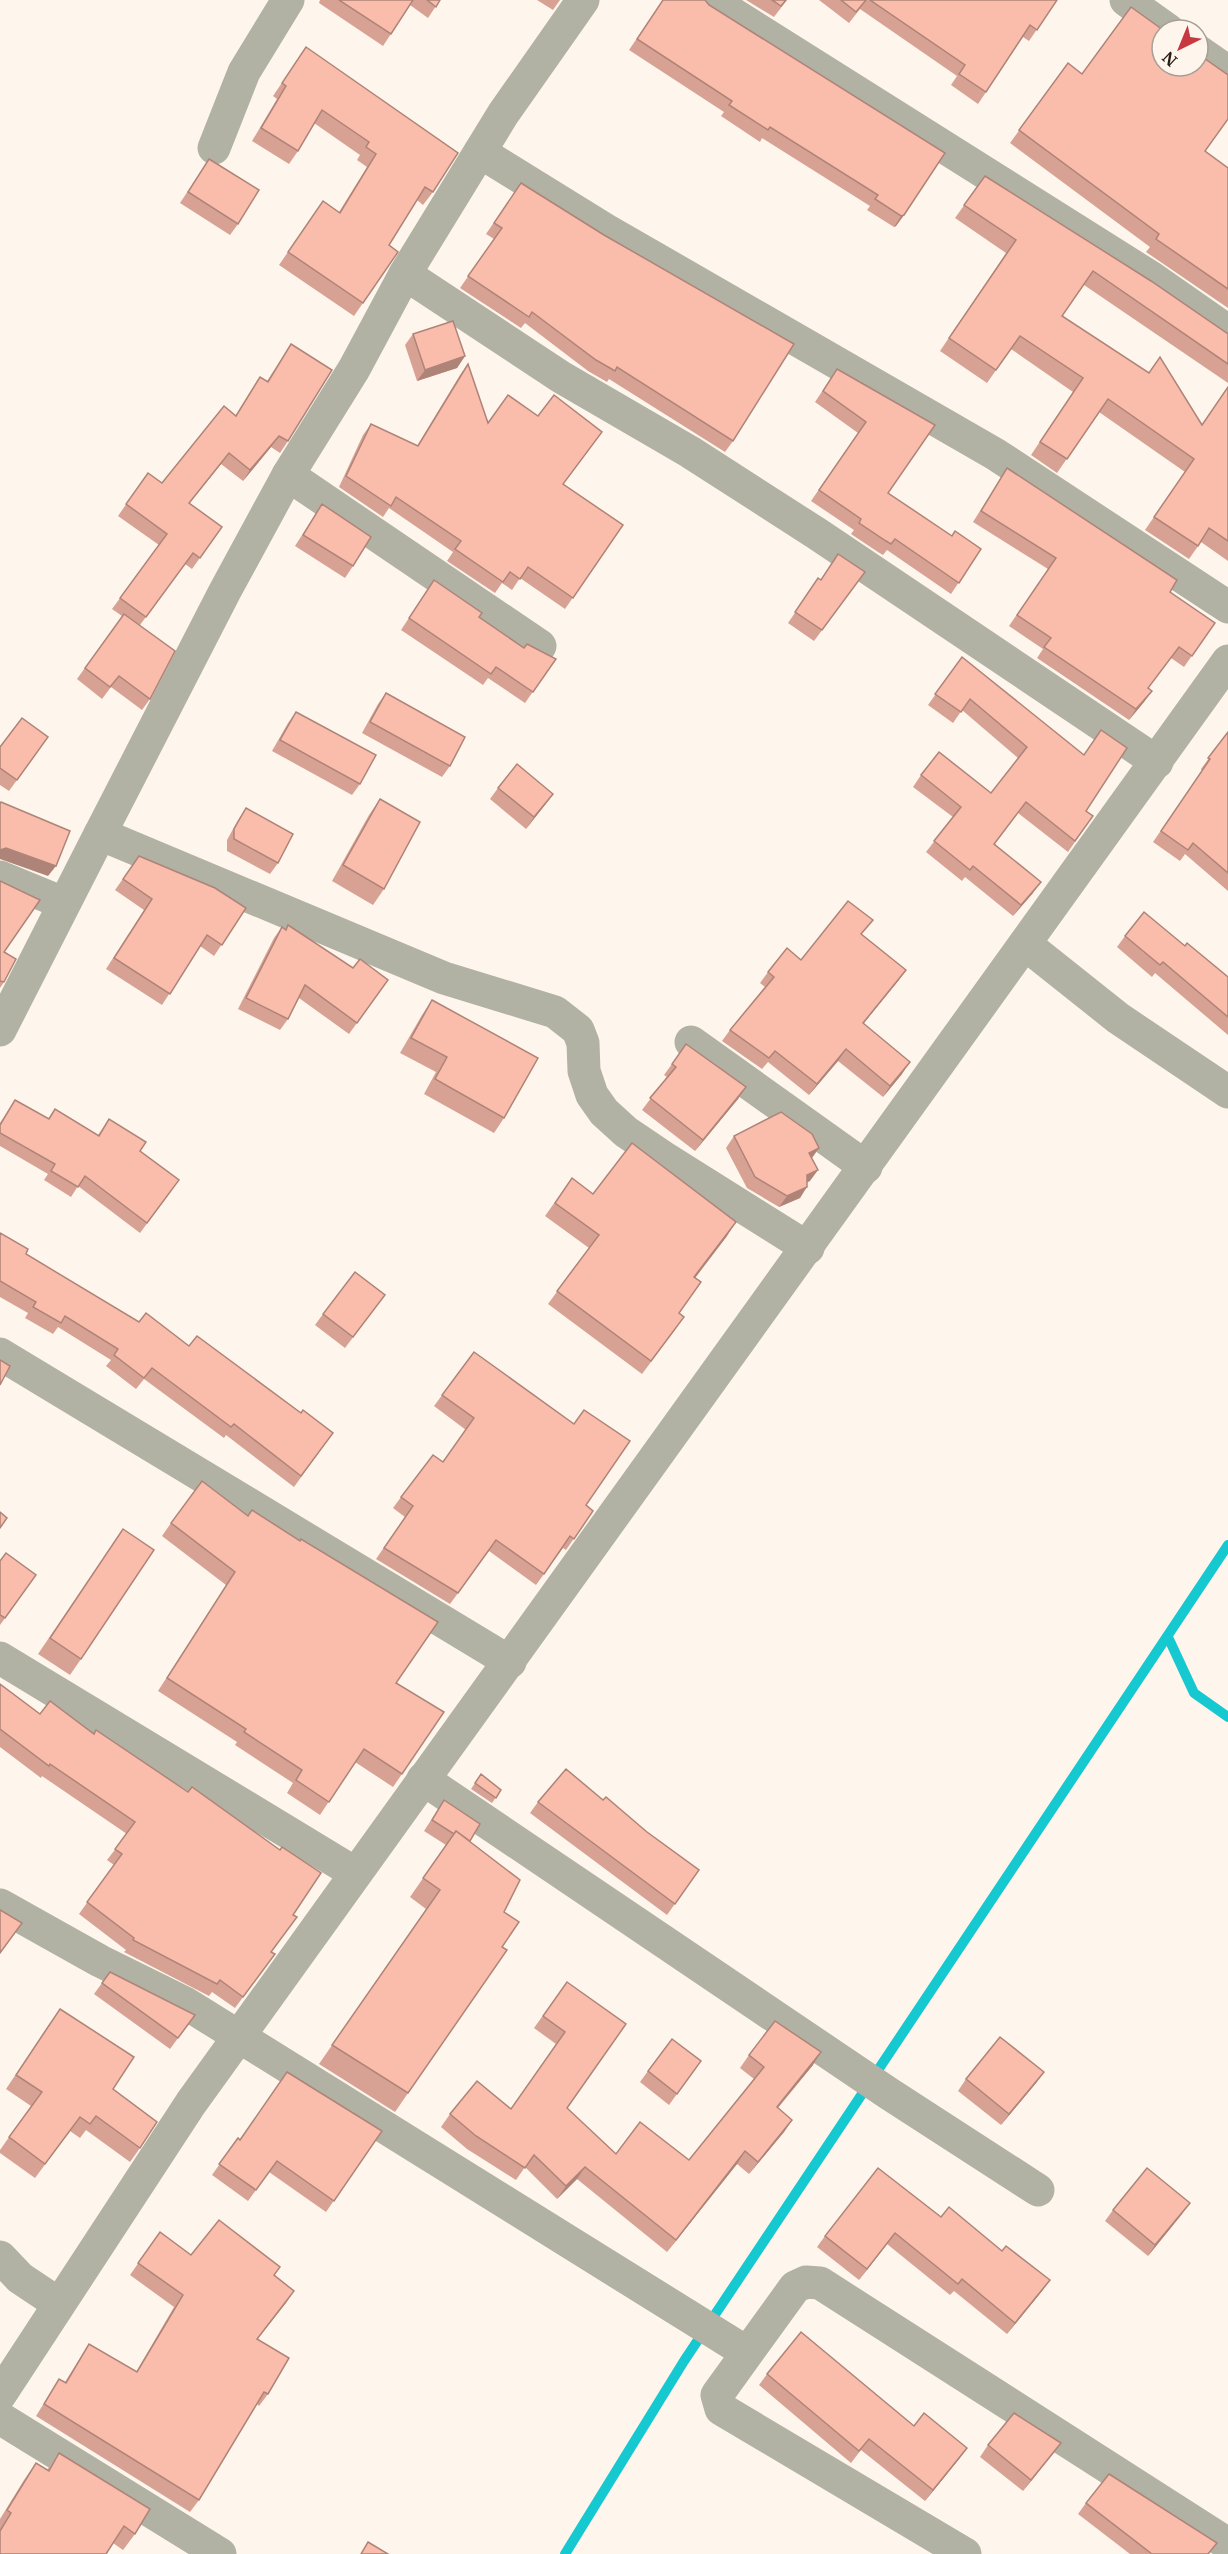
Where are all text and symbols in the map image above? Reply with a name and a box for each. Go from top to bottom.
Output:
north arrow [1150,18,1210,78]
text: N [1158,47,1181,71]

